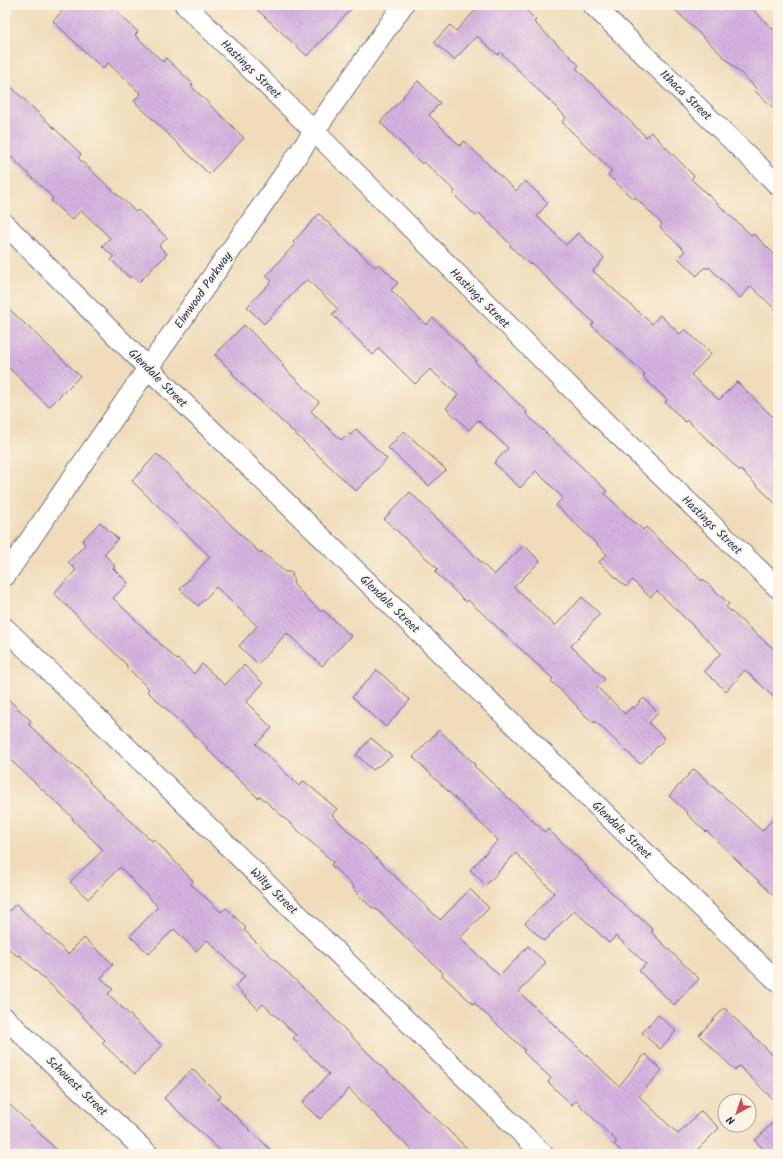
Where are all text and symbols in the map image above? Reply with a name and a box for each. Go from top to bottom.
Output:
street label: Hastings Street [216,35,286,104]
street label: Ithaca Street [655,65,716,126]
street label: Elmwood Parkway [170,248,237,333]
street label: Hastings Street [445,264,514,333]
street label: Glendale Street [124,344,192,413]
street label: Hastings Street [677,491,747,560]
street label: Glendale Street [355,571,424,638]
street label: Glendale Street [587,797,656,864]
street label: Wilty Street [245,863,302,920]
street label: Schouest Street [41,1052,112,1121]
north arrow [717,1093,757,1133]
text: N [723,1111,740,1129]

